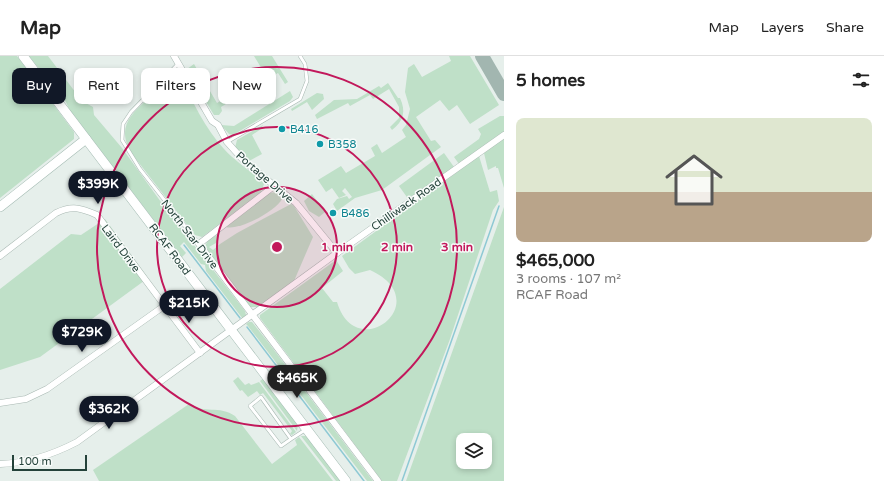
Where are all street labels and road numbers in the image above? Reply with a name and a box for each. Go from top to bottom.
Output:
street label: Portage Drive [233,149,296,206]
street label: Chilliwack Road [369,175,444,233]
street label: North Star Drive [158,197,221,272]
street label: RCAF Road [146,221,193,278]
street label: Laird Drive [98,222,143,275]

